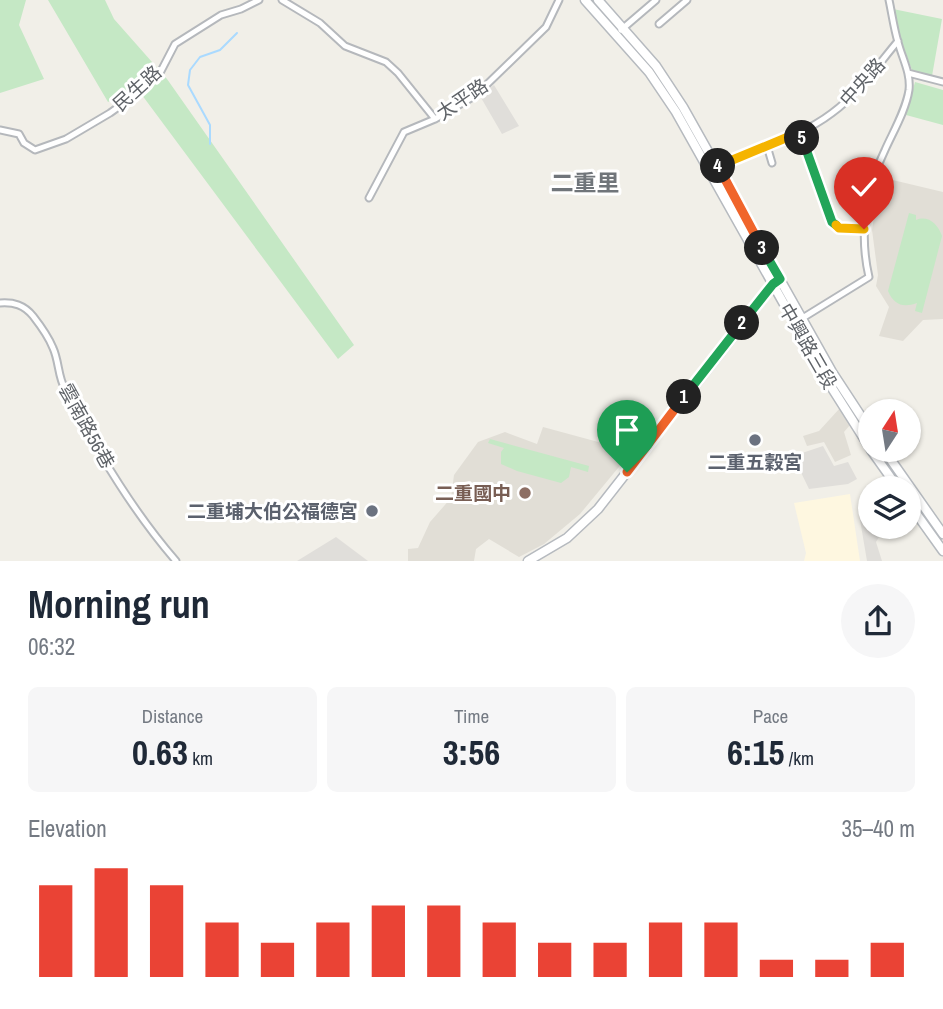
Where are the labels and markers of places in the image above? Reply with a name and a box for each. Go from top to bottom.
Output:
pin: 5 [784,120,820,156]
pin: 4 [700,148,736,184]
pin [834,157,894,229]
pin: 3 [744,230,780,266]
pin: 2 [724,306,760,340]
pin: 1 [666,380,702,414]
pin [597,400,657,472]
marker: 二重五穀宮 [747,432,763,448]
place label: 二重五穀宮 [707,449,803,475]
place label: 二重國中 [435,480,511,506]
marker: 二重國中 [517,485,533,501]
place label: 二重埔大伯公福德宮 [187,498,358,524]
marker: 二重埔大伯公福德宮 [364,503,380,519]

